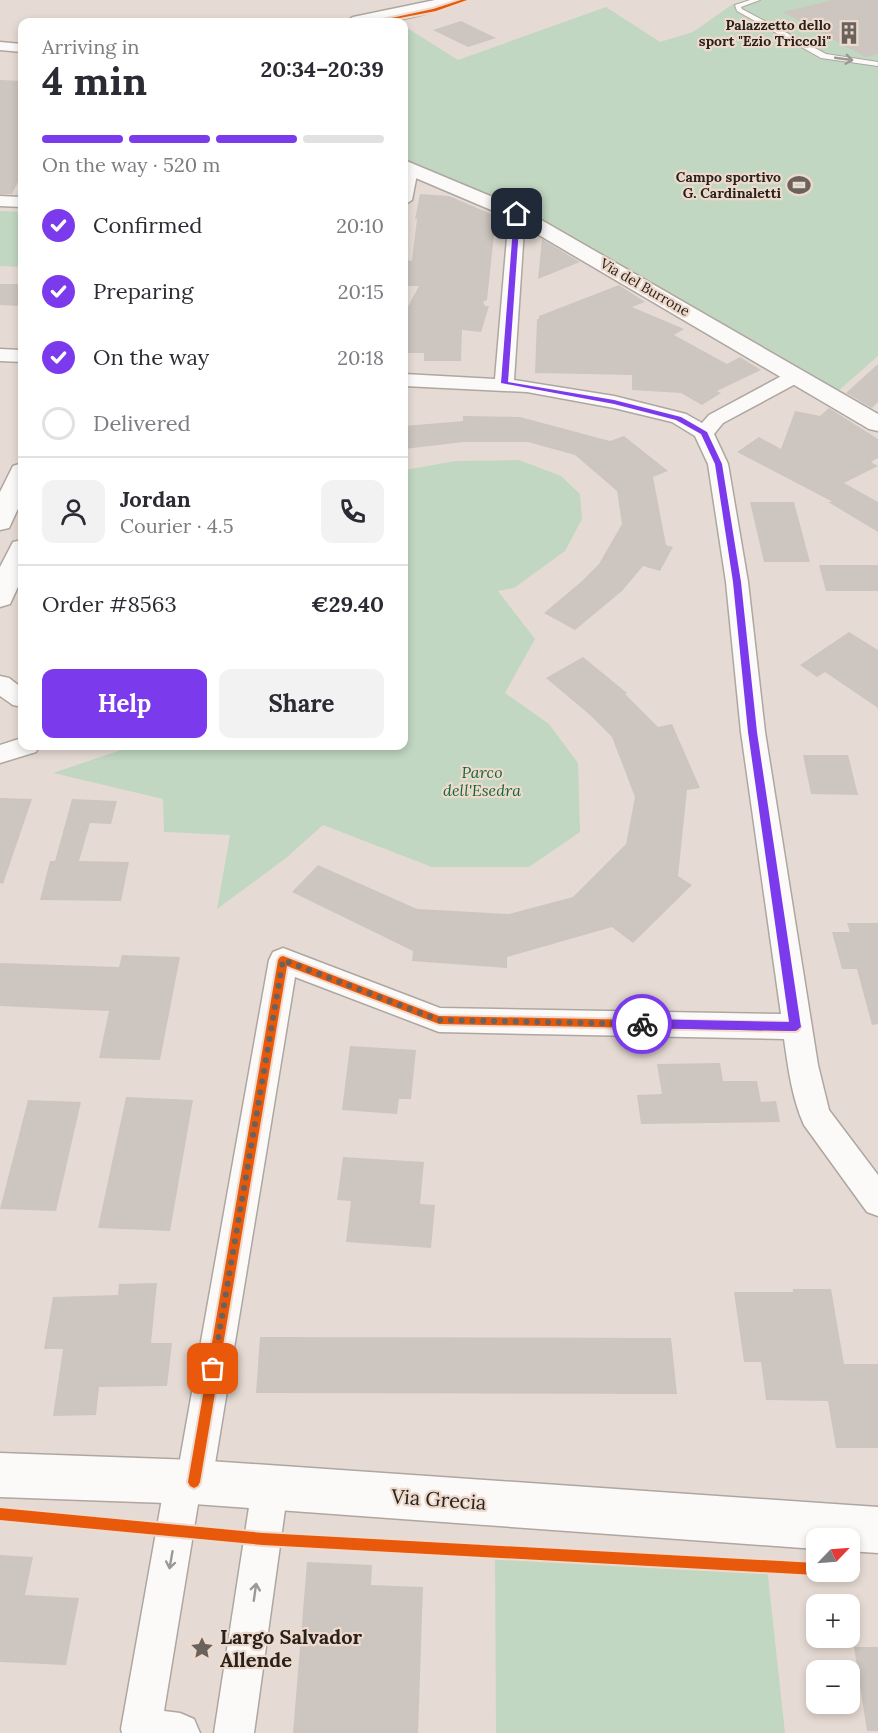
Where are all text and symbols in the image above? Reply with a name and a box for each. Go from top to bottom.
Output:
place label: Palazzetto dello sport "Ezio Triccoli" [699,16,831,50]
building icon: Palazzetto dello sport "Ezio Triccoli" [836,20,862,46]
text: Arriving in [42,34,139,59]
one-way arrow [834,54,854,65]
text: 20:34–20:39 [260,55,384,83]
text: 4 min [42,56,147,106]
text: On the way · 520 m [42,152,220,177]
place label: Campo sportivo G. Cardinaletti [676,168,781,202]
sports icon: Campo sportivo G. Cardinaletti [786,172,812,198]
pin [491,188,542,239]
icon: home [500,197,533,230]
icon: check [42,209,75,242]
text: Confirmed [93,211,202,239]
text: 20:10 [336,213,384,238]
street label: Via del Burrone [596,254,693,320]
icon: check [42,275,75,308]
text: Preparing [93,277,193,305]
text: 20:15 [338,279,384,304]
icon: check [42,341,75,374]
text: On the way [93,343,209,371]
text: 20:18 [337,345,384,370]
text: Delivered [93,409,191,437]
button: person [42,480,105,543]
button: phone [321,480,384,543]
text: Jordan [120,485,191,513]
text: Courier · 4.5 [120,513,234,538]
text: Order #8563 [42,590,177,618]
text: €29.40 [311,590,384,618]
button: Help [42,669,207,738]
button: Share [219,669,384,738]
park label: Parco dell'Esedra [443,762,521,800]
courier [612,994,672,1054]
icon: bike [626,1008,659,1041]
pin [187,1343,238,1394]
icon: bag [196,1352,229,1385]
street label: Via Grecia [390,1483,487,1515]
north arrow [806,1528,860,1582]
map controls [806,1528,860,1714]
one-way arrow [165,1550,176,1570]
one-way arrow [249,1583,260,1602]
button: + [806,1594,860,1648]
place label: Largo Salvador Allende [220,1624,363,1672]
place icon: Largo Salvador Allende [189,1635,215,1661]
button: − [806,1660,860,1714]

